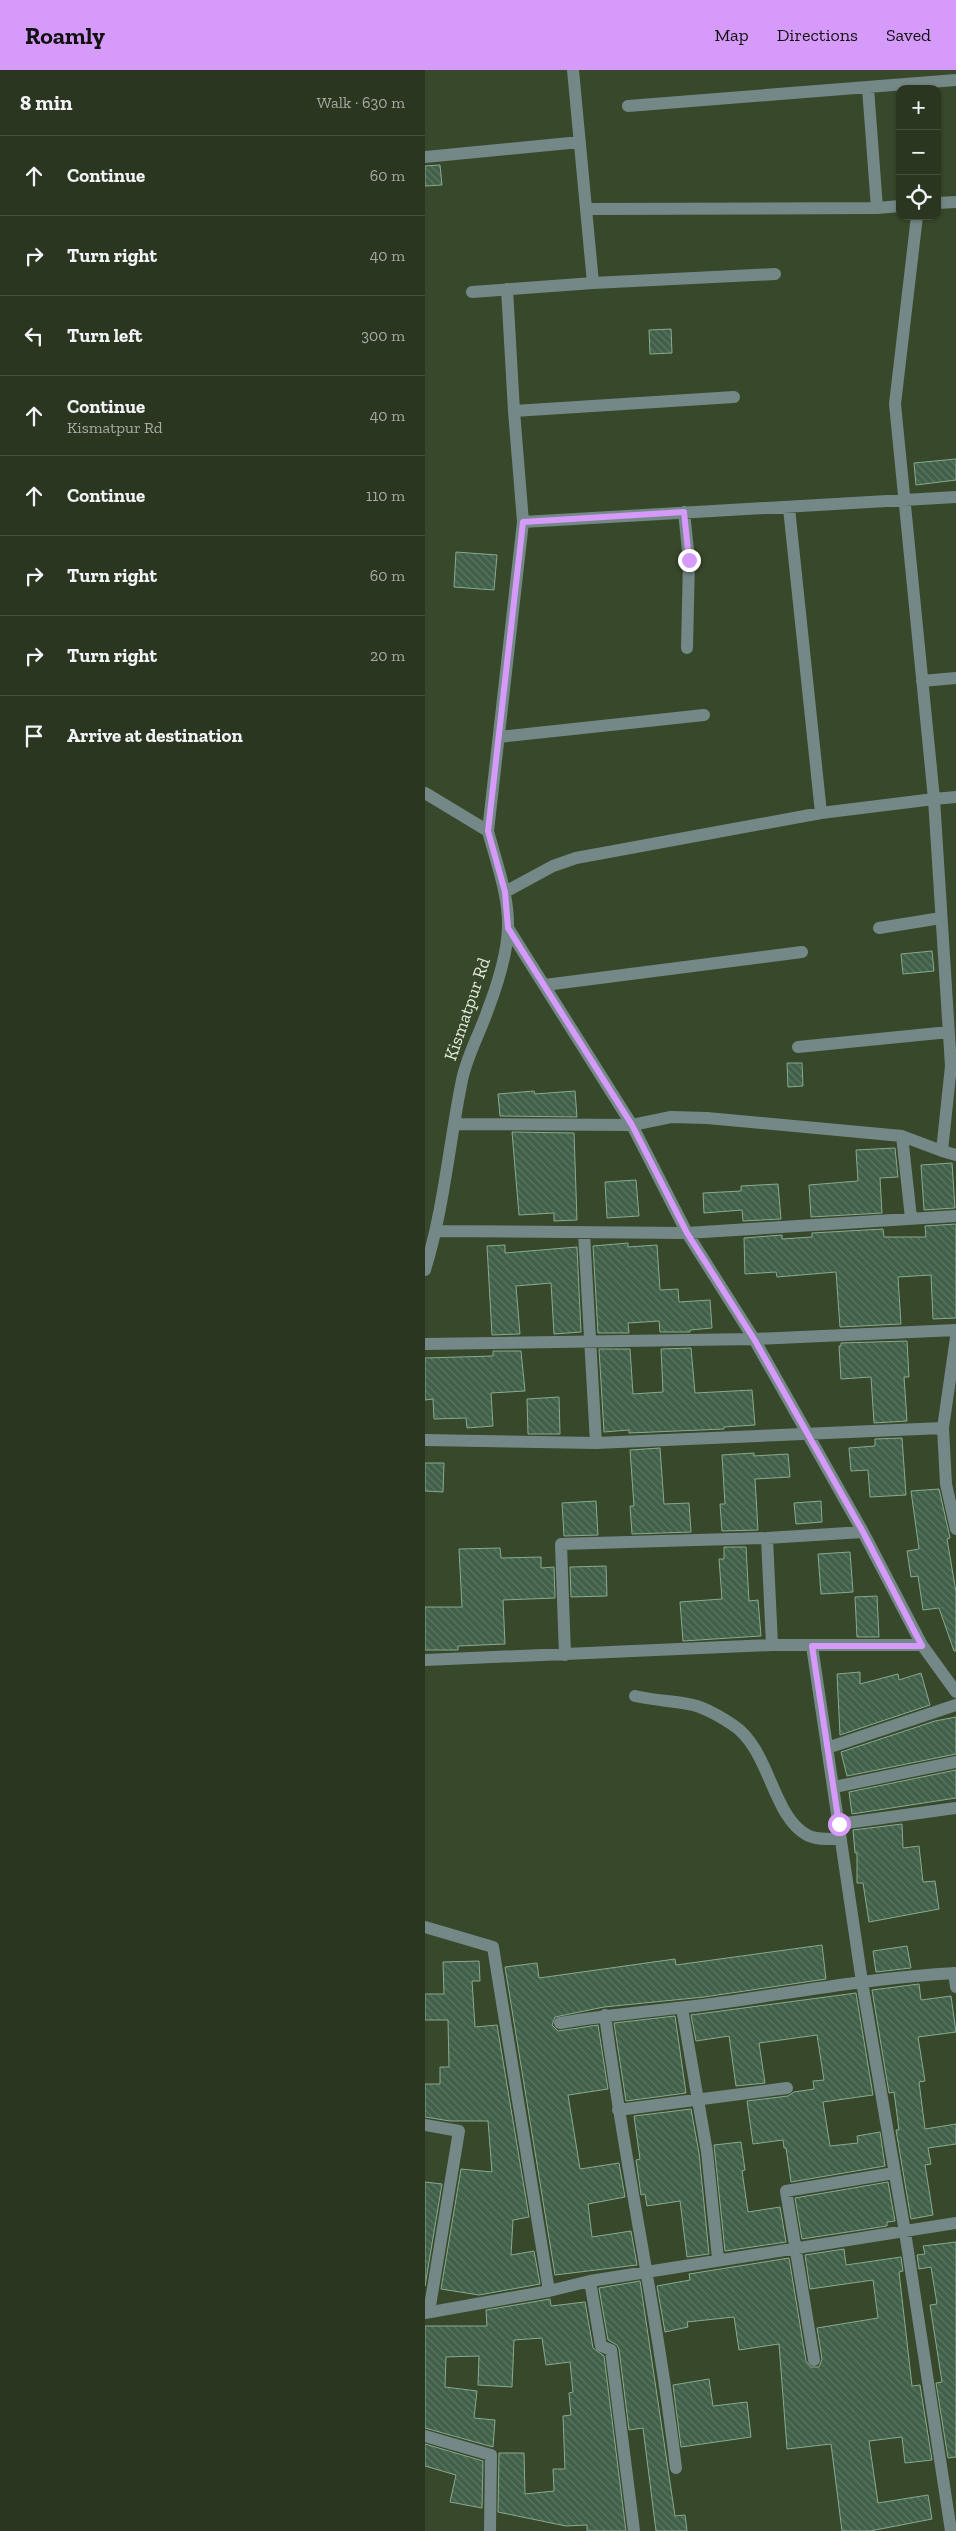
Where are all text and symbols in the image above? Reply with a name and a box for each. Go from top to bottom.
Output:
text: Roamly [25,21,105,50]
text: Map [714,24,749,46]
text: Directions [777,24,858,46]
text: Saved [886,24,931,46]
map controls [896,85,941,220]
button: + [896,85,941,130]
text: 8 min [20,90,72,115]
text: Walk · 630 m [317,93,405,112]
button: − [896,130,941,175]
icon: ahead [20,162,48,190]
text: Continue [67,164,145,187]
text: 60 m [370,166,405,185]
button: locate [896,175,941,220]
icon: right [20,242,48,270]
text: Turn right [67,244,157,267]
text: 40 m [370,246,405,265]
icon: left [20,322,48,350]
text: Turn left [67,324,142,347]
text: 300 m [361,326,405,345]
text: Continue [67,395,145,418]
icon: ahead [20,402,48,430]
text: 40 m [370,406,405,425]
text: Kismatpur Rd [67,418,163,437]
icon: ahead [20,482,48,510]
text: Continue [67,484,145,507]
text: 110 m [366,486,405,505]
route end [678,549,701,572]
icon: right [20,562,48,590]
text: Turn right [67,564,157,587]
text: 60 m [370,566,405,585]
icon: right [20,642,48,670]
text: Turn right [67,644,157,667]
text: 20 m [370,646,405,665]
icon: arrive [20,722,48,750]
text: Arrive at destination [67,724,243,747]
street label: Kismatpur Rd [439,954,495,1063]
route start [828,1813,851,1836]

